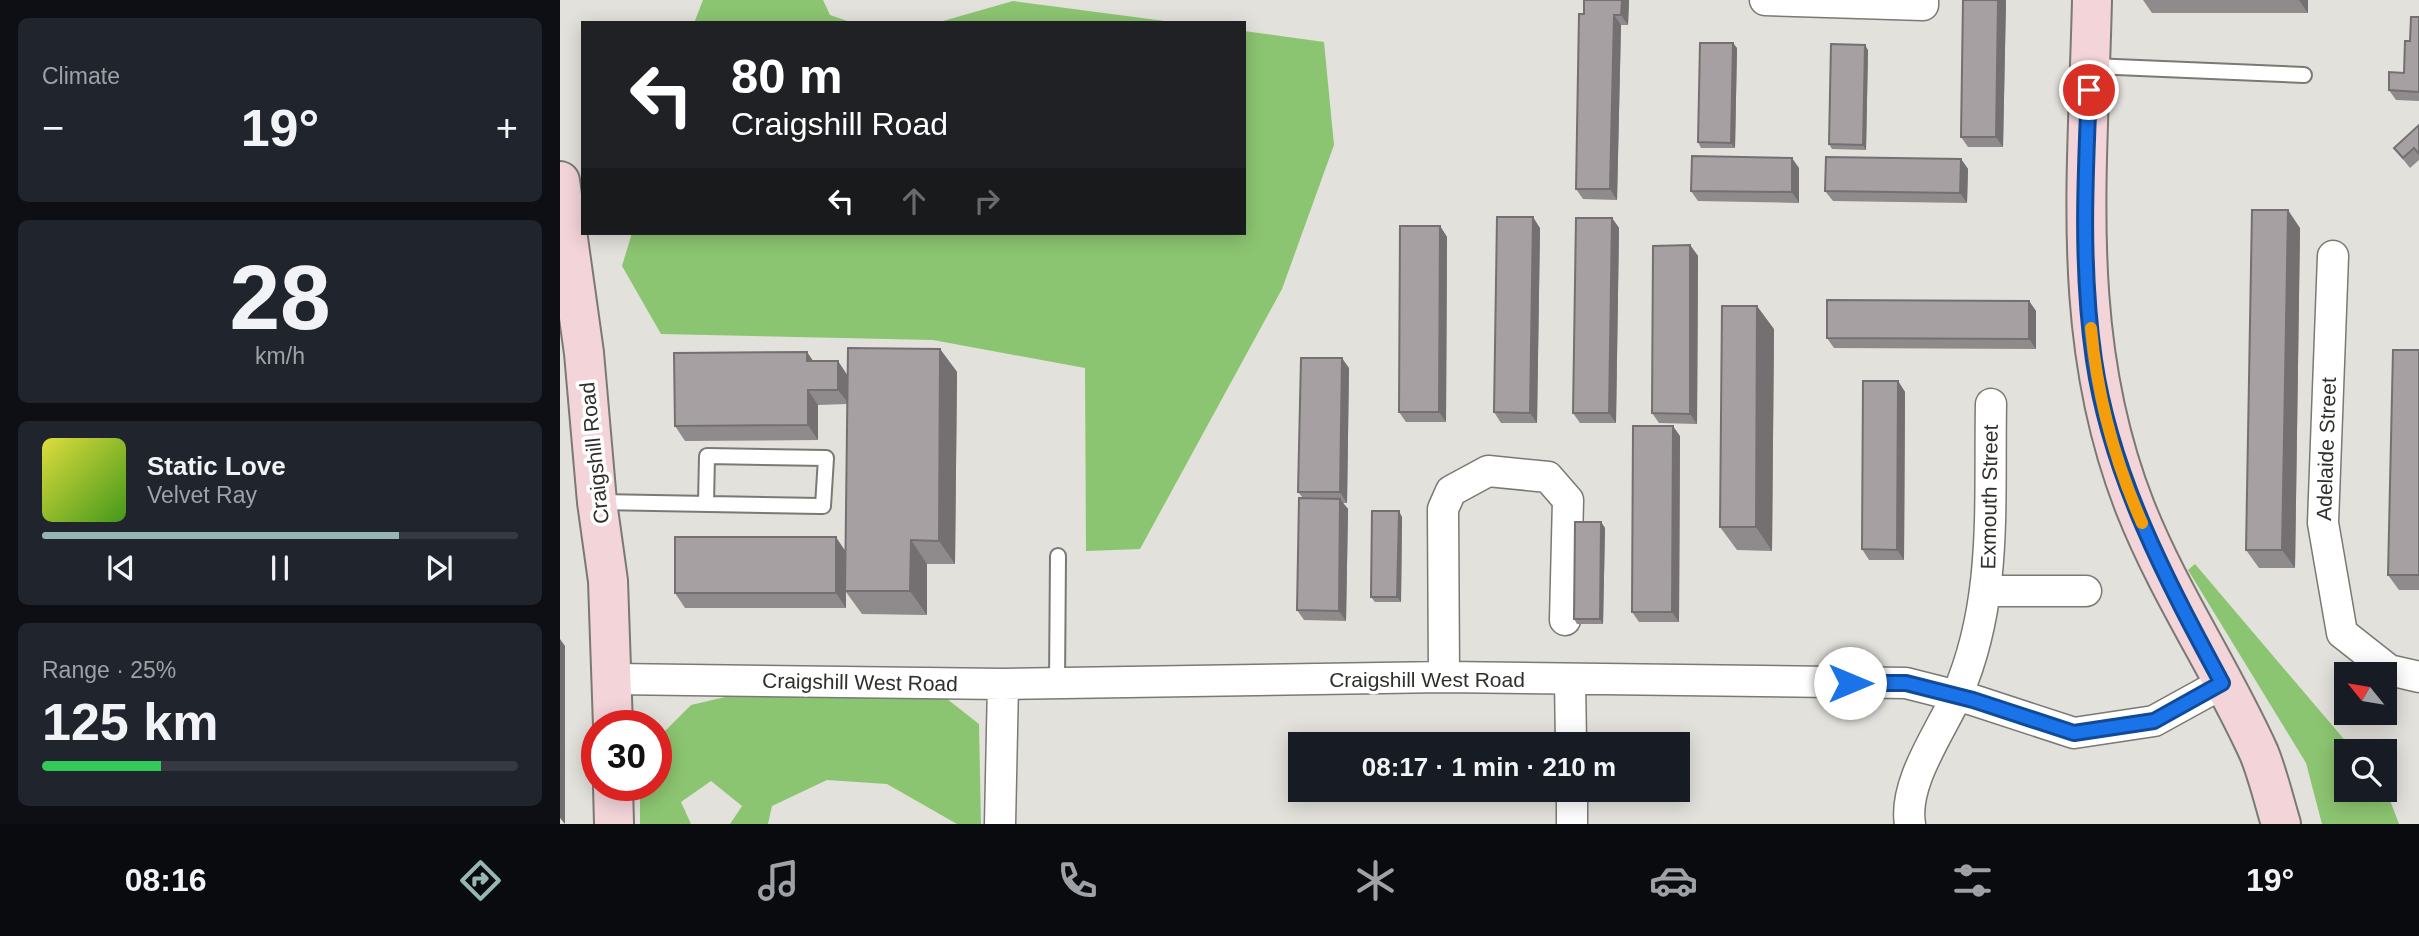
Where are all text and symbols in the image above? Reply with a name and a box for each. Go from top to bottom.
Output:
icon: left [616,49,707,140]
text: 80 m [731,49,843,103]
pin [2059,60,2119,120]
text: Climate [42,63,120,89]
icon: arrive [2070,71,2108,109]
text: 19° [241,99,319,157]
text: Craigshill Road [731,106,948,142]
text: − [42,107,64,149]
text: + [496,107,518,149]
icon: left [822,182,860,220]
icon: ahead [895,182,933,220]
icon: right [968,182,1006,220]
text: 28 [229,247,331,348]
text: km/h [255,343,305,369]
street label: Adelaide Street [2312,377,2340,521]
street label: Craigshill Road [575,381,613,525]
street label: Exmouth Street [1976,424,2002,570]
text: Static Love [147,451,286,481]
text: Velvet Ray [147,482,257,508]
icon: previous [102,549,140,587]
icon: pause [261,549,299,587]
icon: next [420,549,458,587]
position arrow [1813,646,1887,720]
text: Range · 25% [42,657,176,683]
north arrow [2334,662,2398,724]
map controls [2334,662,2397,802]
street label: Craigshill West Road [1329,668,1525,691]
street label: Craigshill West Road [762,669,958,695]
text: 125 km [42,693,218,751]
speed limit sign: 30 [581,710,672,801]
button: search [2334,739,2397,802]
text: 08:17 · 1 min · 210 m [1362,752,1616,782]
icon: directions [456,856,505,905]
icon: music [754,856,803,905]
icon: phone [1053,856,1102,905]
icon: climate [1351,856,1400,905]
icon: car [1649,856,1698,905]
icon: filters [1948,856,1997,905]
text: 08:16 [125,862,207,898]
text: 19° [2246,862,2294,898]

